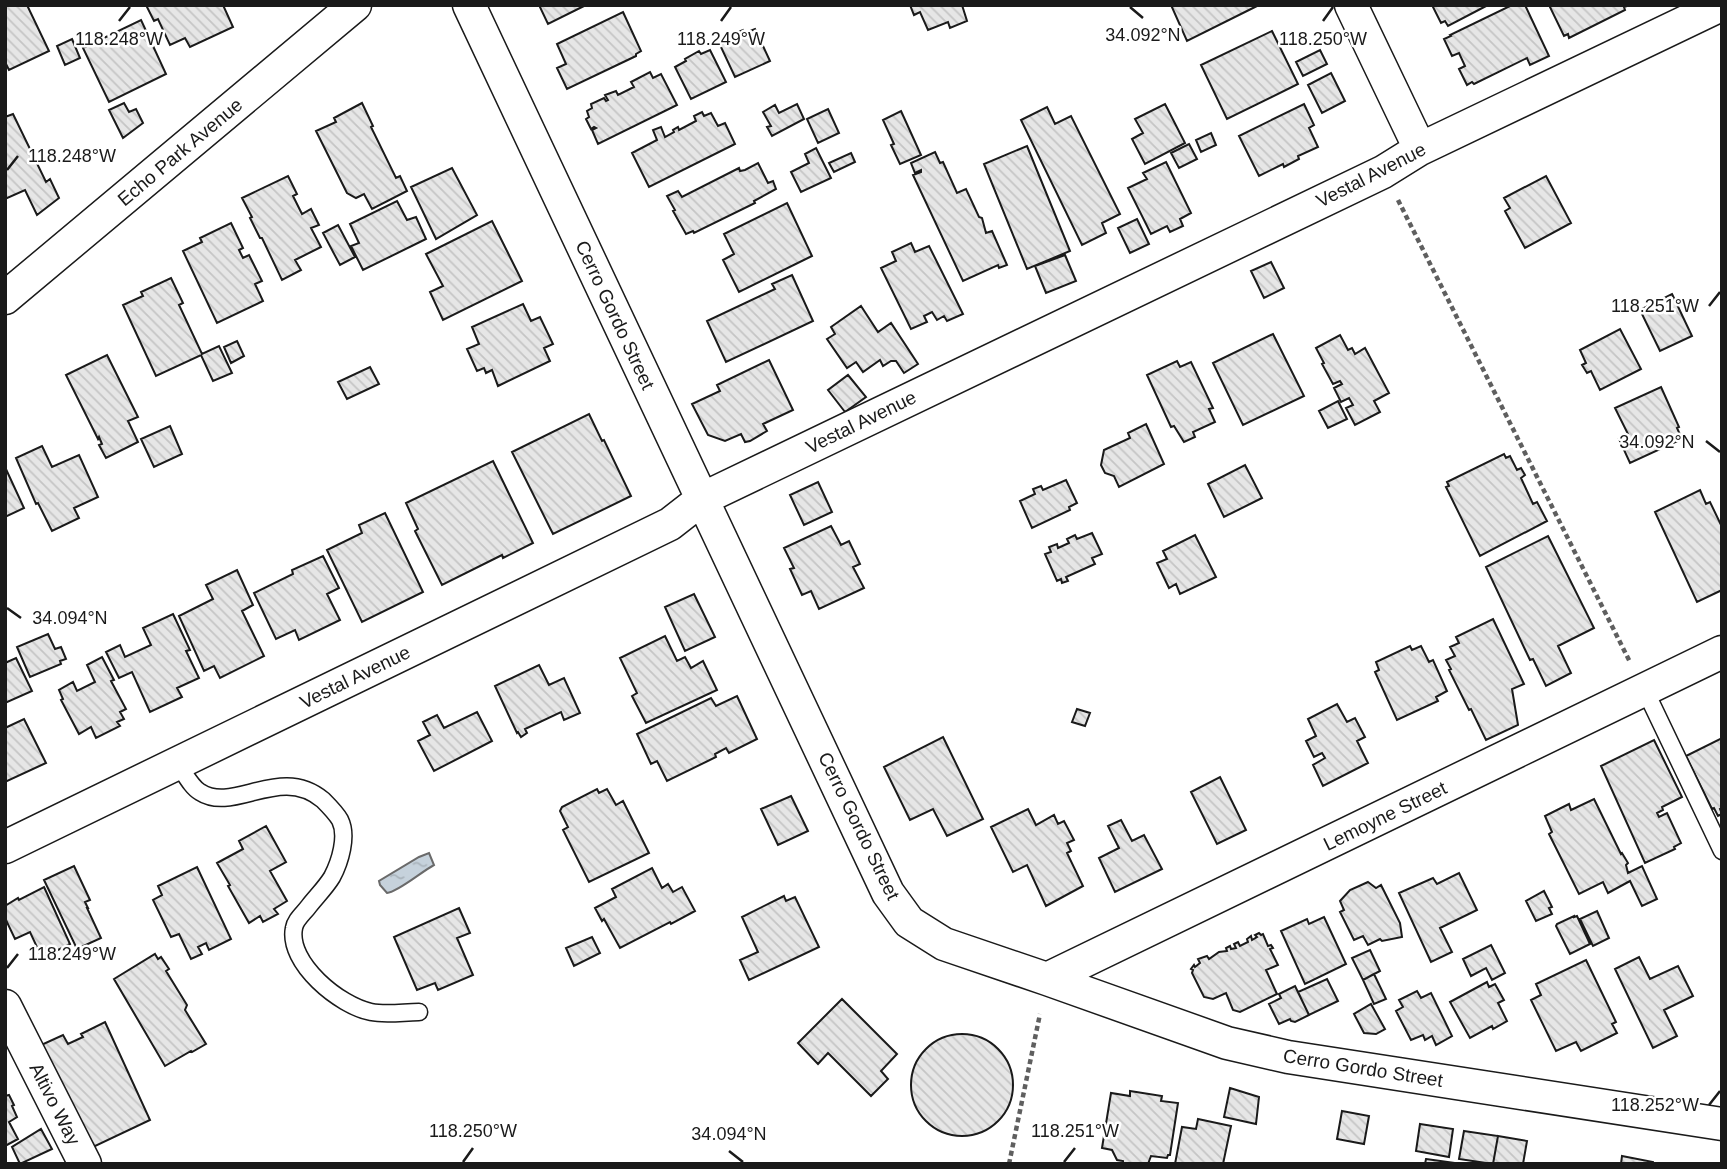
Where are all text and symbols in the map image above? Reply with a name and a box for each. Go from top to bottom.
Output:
text: 34.092°N [1105,25,1181,45]
text: 118.248°W [75,29,163,49]
text: 118.249°W [677,29,765,49]
text: 118.250°W [1279,29,1367,49]
street label: Echo Park Avenue [114,94,246,210]
street label: Vestal Avenue [1313,138,1429,212]
text: 118.248°W [28,146,116,166]
street label: Cerro Gordo Street [571,237,659,393]
text: 118.251°W [1611,296,1699,316]
street label: Vestal Avenue [802,386,920,458]
text: 34.092°N [1619,432,1695,452]
text: 34.094°N [32,608,108,628]
street label: Vestal Avenue [296,641,414,713]
street label: Cerro Gordo Street [814,749,904,904]
street label: Lemoyne Street [1320,777,1451,855]
text: 118.249°W [28,944,116,964]
street label: Cerro Gordo Street [1282,1045,1445,1091]
street label: Altivo Way [25,1060,85,1149]
text: 118.252°W [1611,1095,1699,1115]
text: 118.250°W [429,1121,517,1141]
text: 118.251°W [1031,1121,1119,1141]
text: 34.094°N [691,1124,767,1144]

